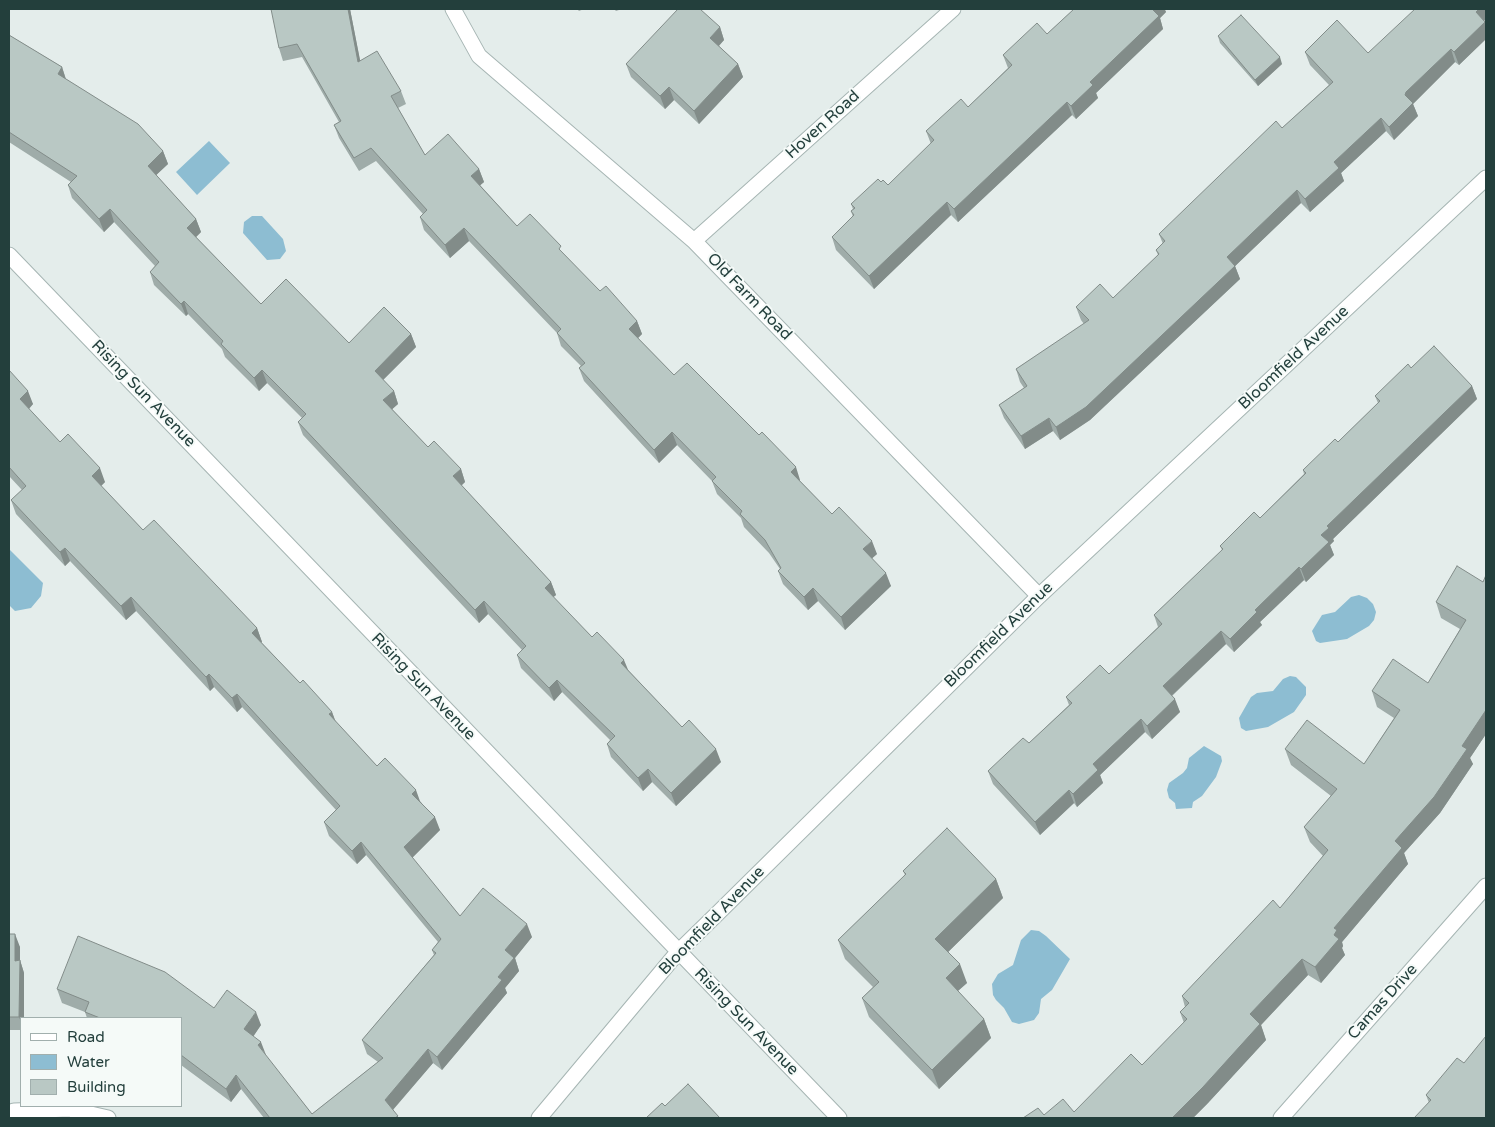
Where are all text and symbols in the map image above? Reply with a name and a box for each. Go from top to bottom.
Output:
street label: Hoven Road [782,87,864,163]
street label: Old Farm Road [703,249,795,345]
street label: Bloomfield Avenue [1235,302,1353,414]
street label: Rising Sun Avenue [87,336,199,452]
street label: Bloomfield Avenue [941,578,1057,692]
street label: Rising Sun Avenue [367,629,479,745]
street label: Bloomfield Avenue [655,863,769,979]
street label: Camas Drive [1344,960,1422,1044]
street label: Rising Sun Avenue [690,964,802,1080]
legend [20,1017,182,1107]
text: Road [67,1028,105,1046]
text: Water [67,1053,110,1071]
text: Building [67,1078,126,1096]

